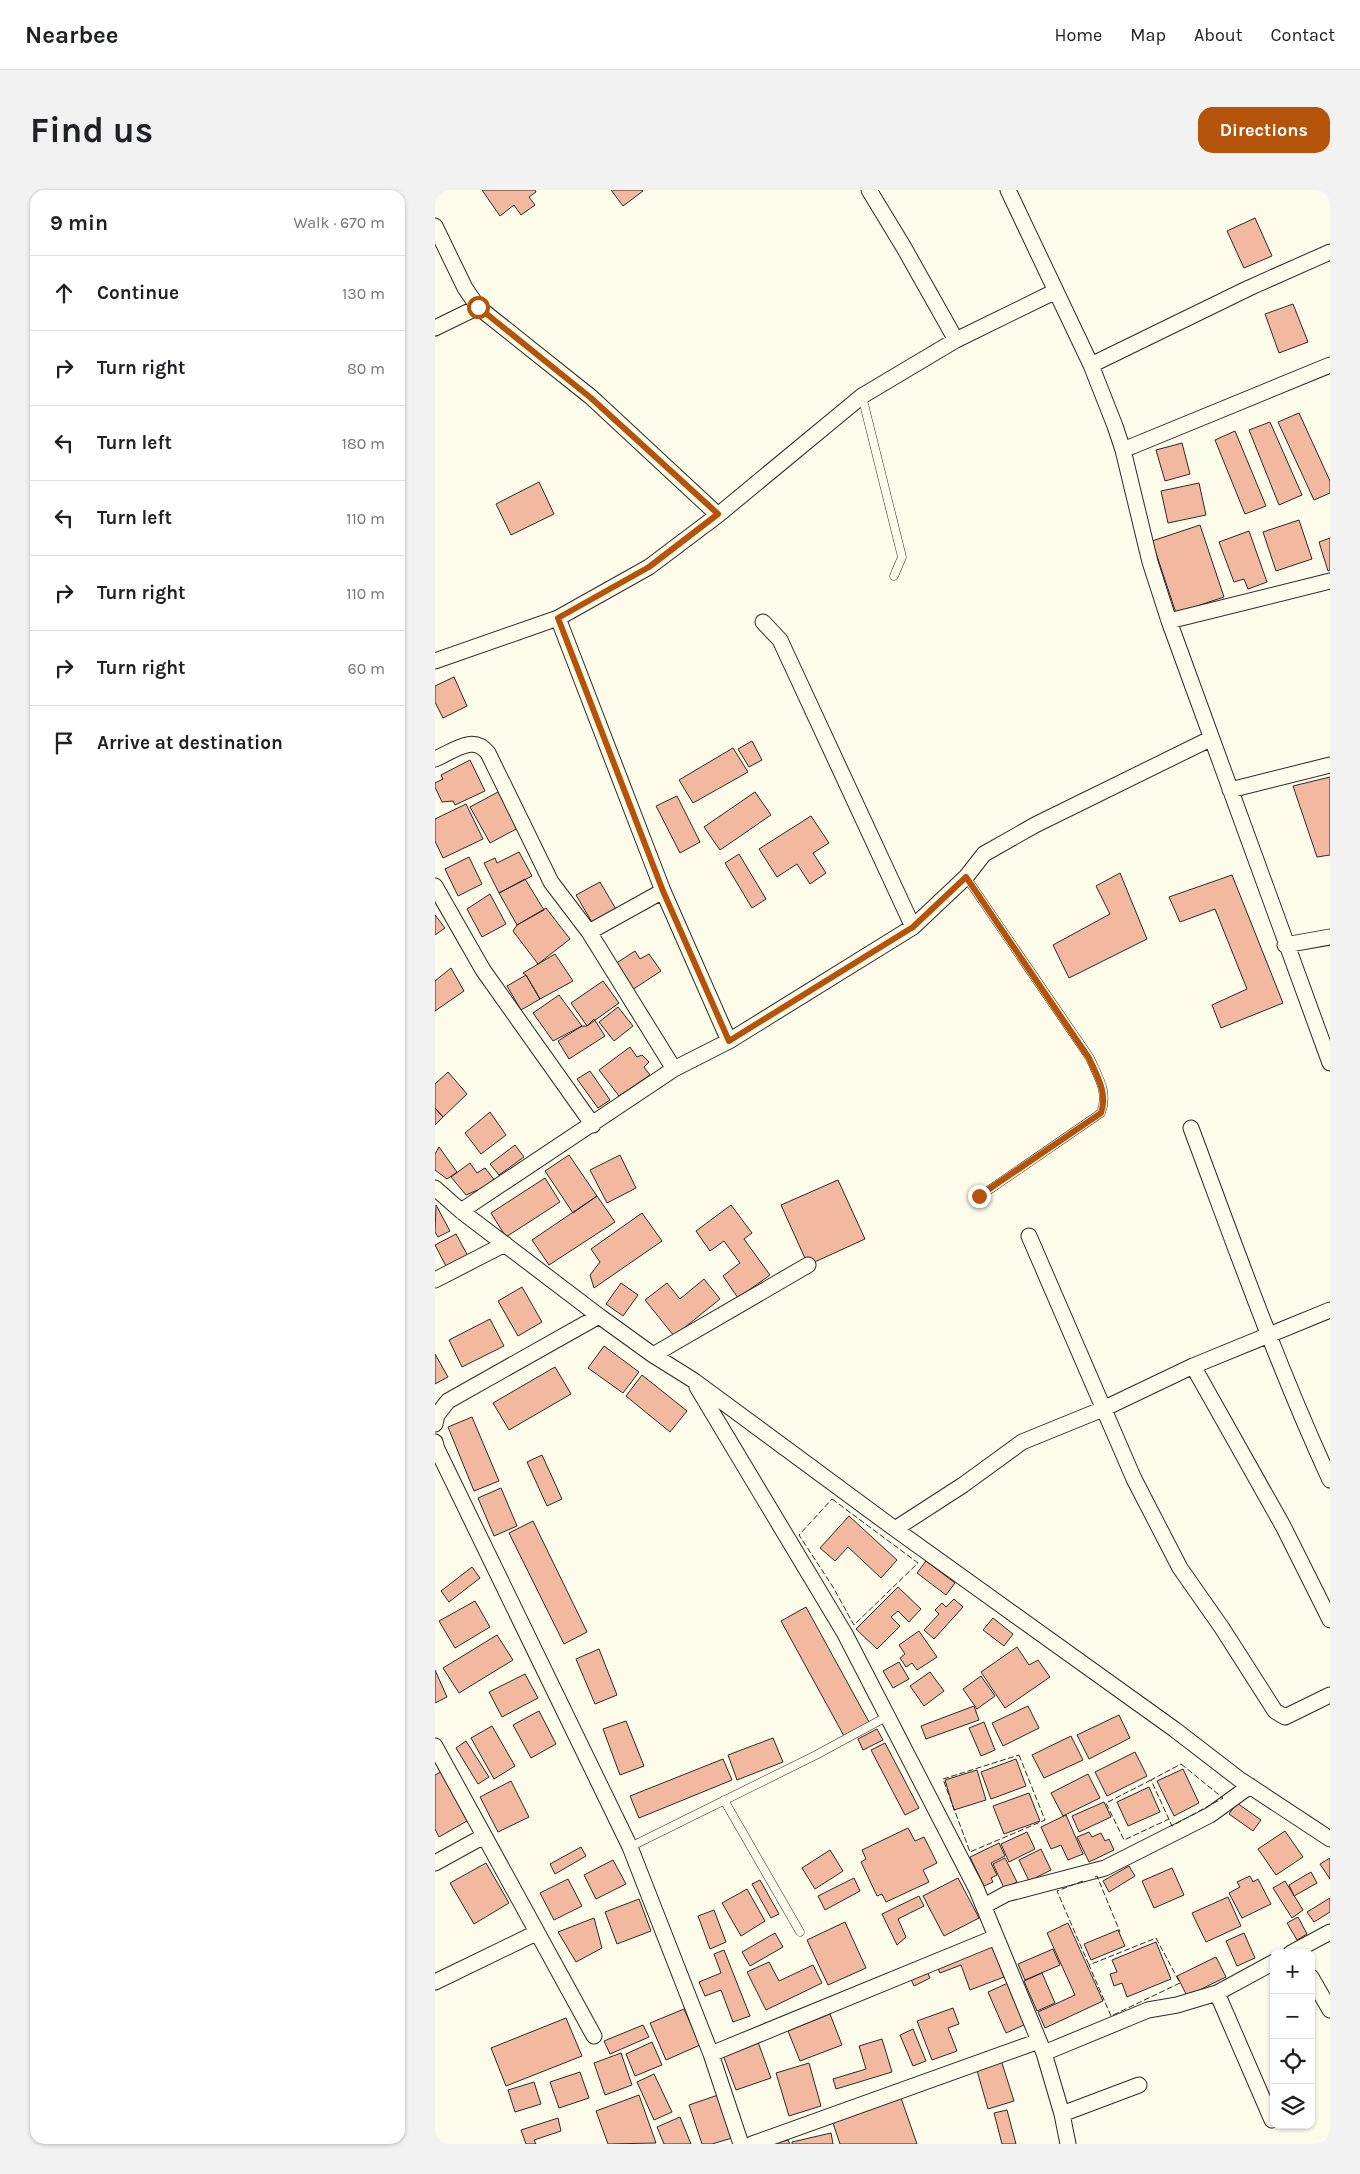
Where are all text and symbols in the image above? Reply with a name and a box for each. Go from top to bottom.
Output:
text: Nearbee [25,21,119,49]
text: Home [1054,24,1102,46]
text: Map [1130,24,1166,46]
text: About [1194,24,1243,46]
text: Contact [1271,24,1335,46]
button: Directions [1198,107,1330,153]
text: Find us [30,110,153,151]
text: 9 min [50,211,108,235]
text: Walk · 670 m [294,213,385,232]
icon: ahead [50,279,78,307]
text: Continue [97,282,179,304]
text: 130 m [342,284,385,303]
route start [467,296,490,319]
icon: right [50,354,78,382]
text: Turn right [97,357,186,379]
text: 80 m [347,359,385,378]
icon: left [50,429,78,457]
text: Turn left [97,432,172,454]
text: 180 m [342,434,385,453]
icon: left [50,504,78,532]
text: Turn left [97,507,172,529]
text: 110 m [346,509,385,528]
icon: right [50,579,78,607]
text: Turn right [97,582,186,604]
text: 110 m [346,584,385,603]
icon: right [50,654,78,682]
text: Turn right [97,657,186,679]
text: 60 m [348,659,385,678]
icon: arrive [50,729,78,757]
text: Arrive at destination [97,732,283,754]
route end [968,1185,991,1208]
map controls [1270,1949,1315,2129]
button: + [1270,1949,1315,1994]
button: − [1270,1994,1315,2039]
button: locate [1270,2039,1315,2084]
button: layers [1270,2084,1315,2129]

